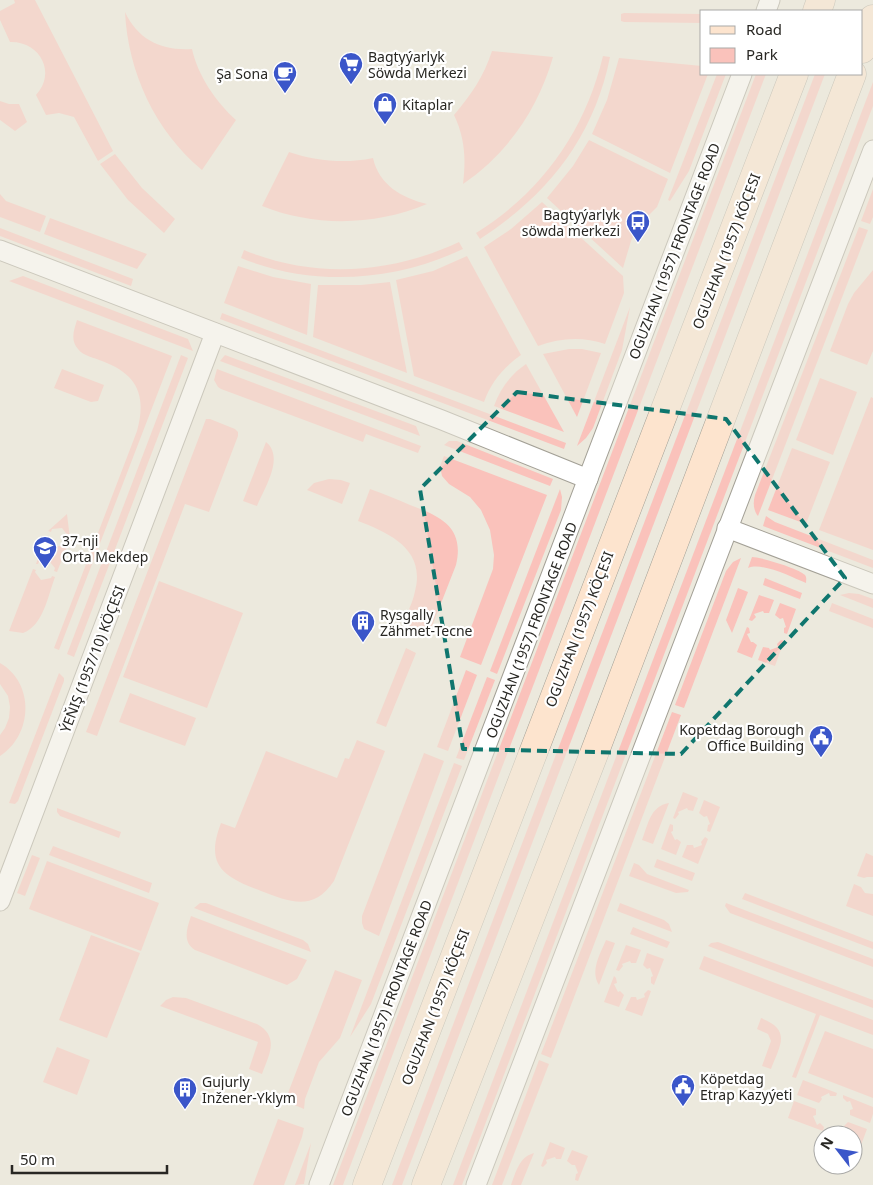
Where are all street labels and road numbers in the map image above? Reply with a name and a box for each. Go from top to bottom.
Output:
street label: OGUZHAN (1957) FRONTAGE ROAD [624,140,724,362]
street label: OGUZHAN (1957) KÖÇESI [687,170,765,332]
street label: OGUZHAN (1957) FRONTAGE ROAD [481,519,581,741]
street label: OGUZHAN (1957) KÖÇESI [540,548,618,710]
street label: ÝEŇIŞ (1957/10) KÖÇESI [55,582,129,735]
street label: OGUZHAN (1957) FRONTAGE ROAD [336,897,436,1119]
street label: OGUZHAN (1957) KÖÇESI [396,926,474,1088]

